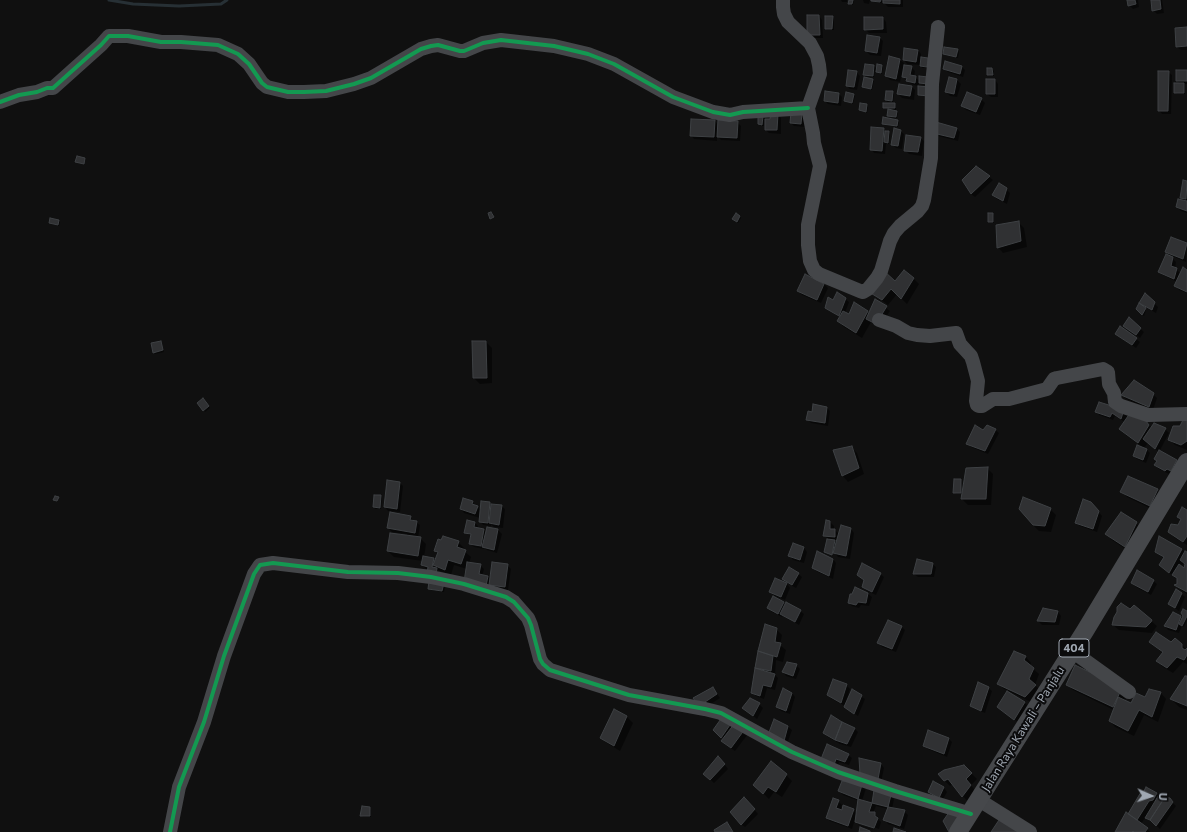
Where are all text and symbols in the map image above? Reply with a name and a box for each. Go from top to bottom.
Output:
road number: 404 [1059,639,1089,657]
street label: Jalan Raya Kawali – Panjalu [979,664,1067,794]
north arrow [1131,776,1171,816]
text: U [1157,792,1170,801]

